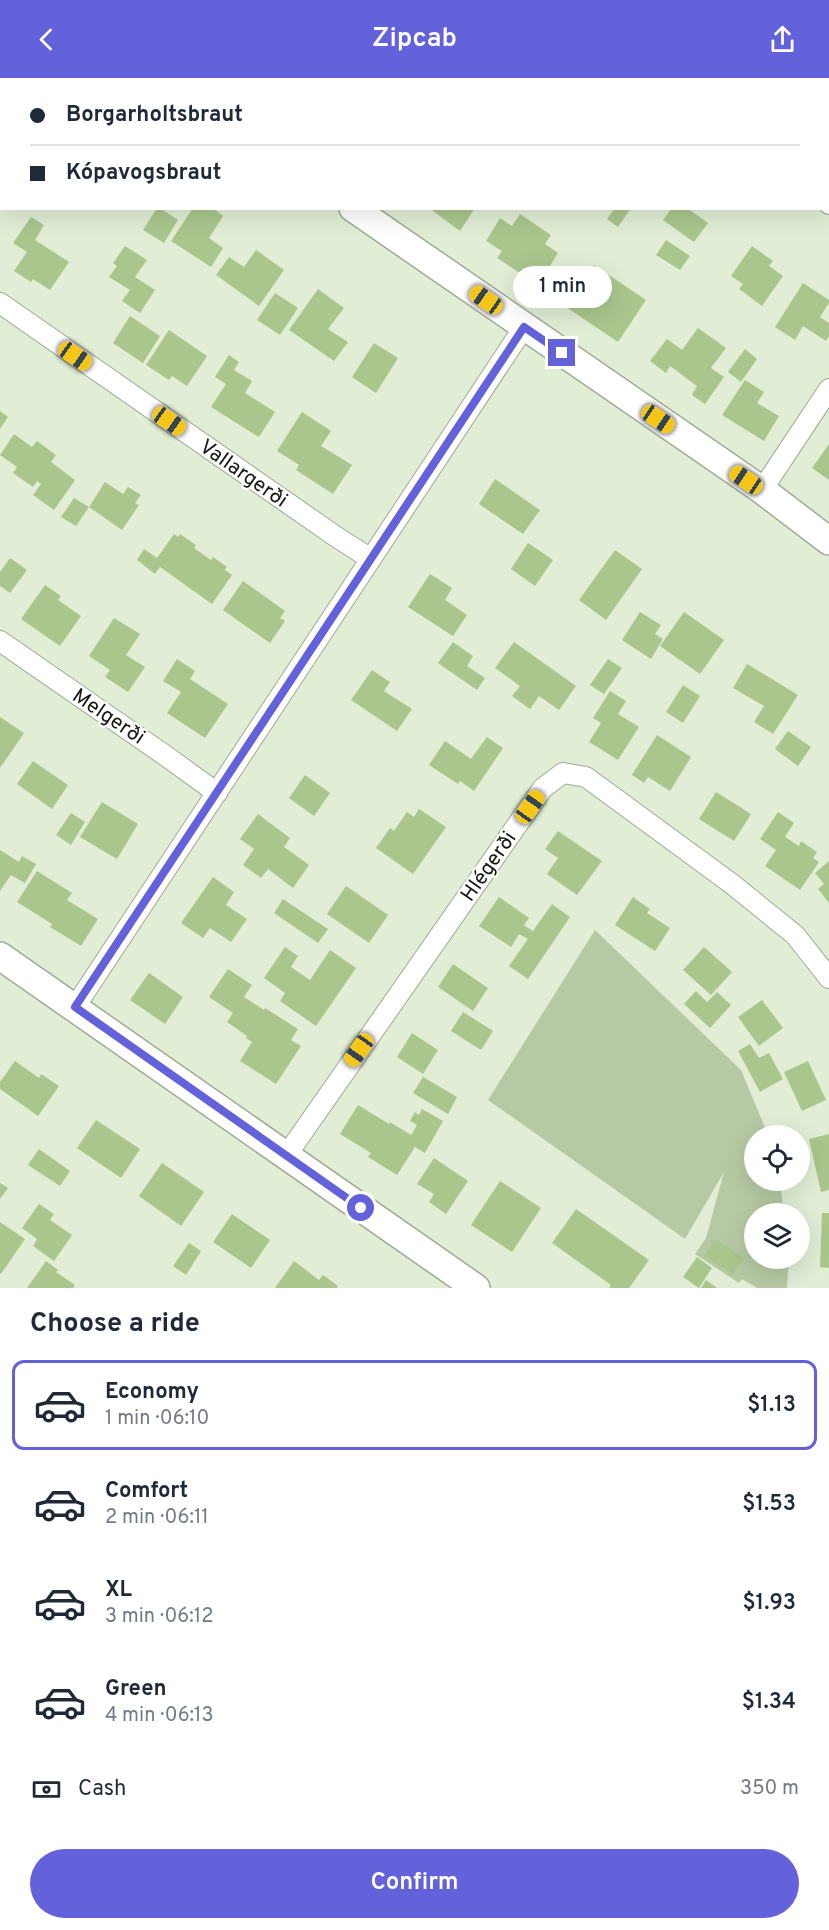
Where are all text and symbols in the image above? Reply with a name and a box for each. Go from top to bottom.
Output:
text: Zipcab [372,22,457,56]
icon: back [30,23,63,56]
icon: share [766,23,799,56]
text: Borgarholtsbraut [66,102,243,129]
text: Kópavogsbraut [66,160,221,187]
callout: 1 min [512,266,612,308]
text: 1 min [539,274,586,300]
car [466,282,506,318]
car [55,338,95,374]
route end [548,339,575,366]
car [638,401,678,437]
car [149,403,189,439]
street label: Vallargerði [194,434,293,514]
car [726,462,766,498]
street label: Melgerði [67,683,150,751]
car [512,787,548,827]
street label: Hlégerði [455,826,523,907]
car [341,1030,377,1070]
map controls [744,1125,810,1269]
button: locate [744,1125,810,1191]
route start [347,1194,374,1221]
button: layers [744,1203,810,1269]
text: Choose a ride [30,1307,200,1341]
icon: car [33,1378,87,1432]
text: Economy [105,1379,199,1406]
text: $1.13 [747,1392,796,1419]
text: 1 min · 06:10 [105,1406,209,1432]
icon: car [33,1477,87,1531]
text: Comfort [105,1478,188,1505]
text: $1.53 [742,1491,796,1518]
text: 2 min · 06:11 [105,1505,209,1531]
icon: car [33,1576,87,1630]
text: XL [105,1577,132,1604]
text: $1.93 [742,1590,796,1617]
text: 3 min · 06:12 [105,1604,213,1630]
icon: car [33,1675,87,1729]
text: Green [105,1676,167,1703]
text: $1.34 [742,1689,796,1716]
text: 4 min · 06:13 [105,1703,214,1729]
icon: cash [30,1773,63,1806]
text: Cash [78,1776,127,1803]
text: 350 m [740,1776,799,1802]
button: Confirm [30,1849,799,1918]

